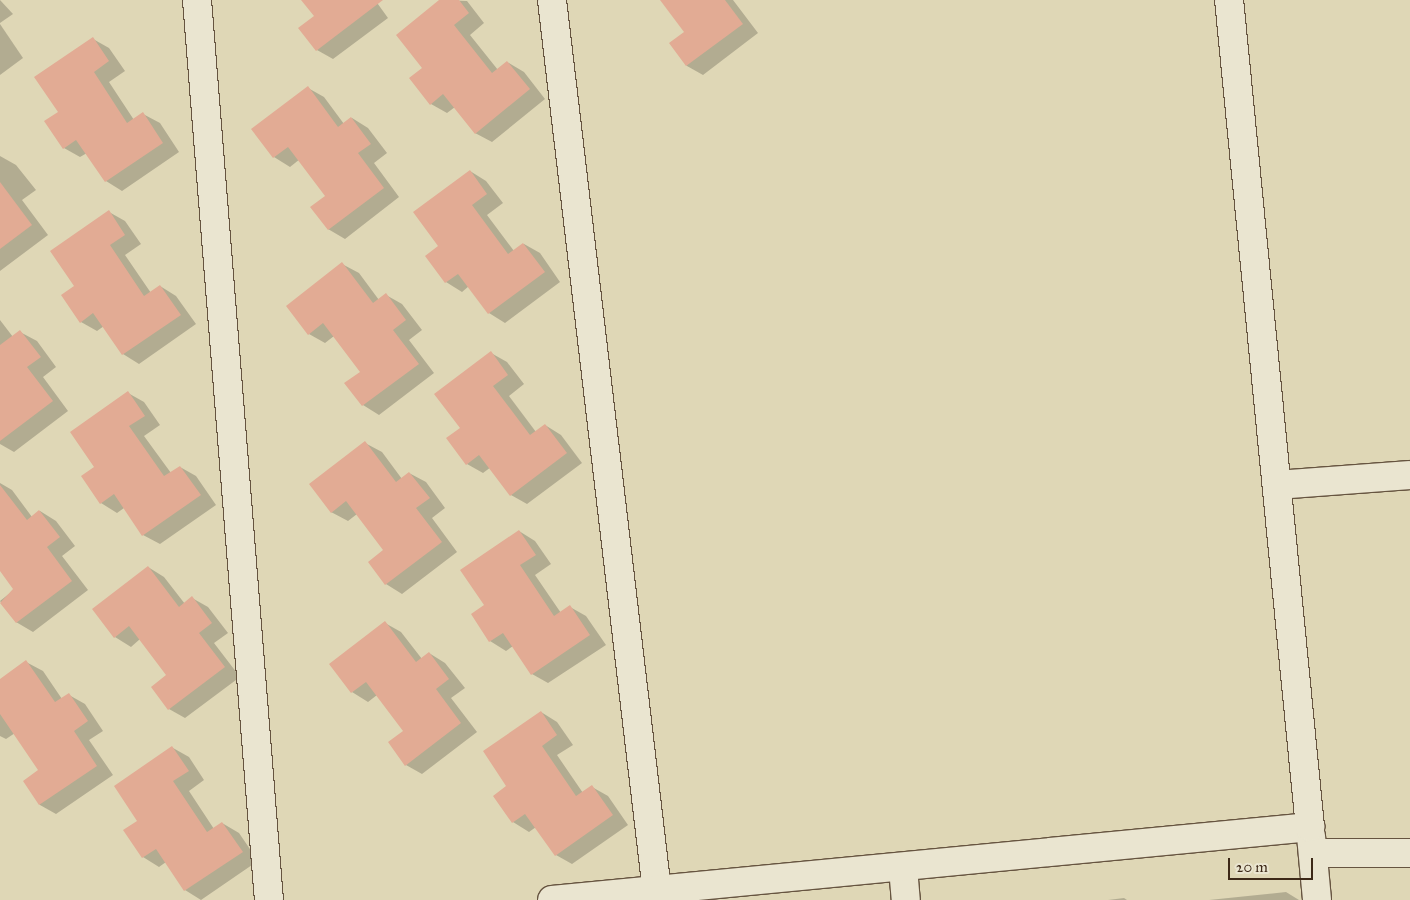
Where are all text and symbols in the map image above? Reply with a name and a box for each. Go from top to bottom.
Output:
scale bar [1230,848,1315,880]
text: 20 m [1236,858,1268,876]

